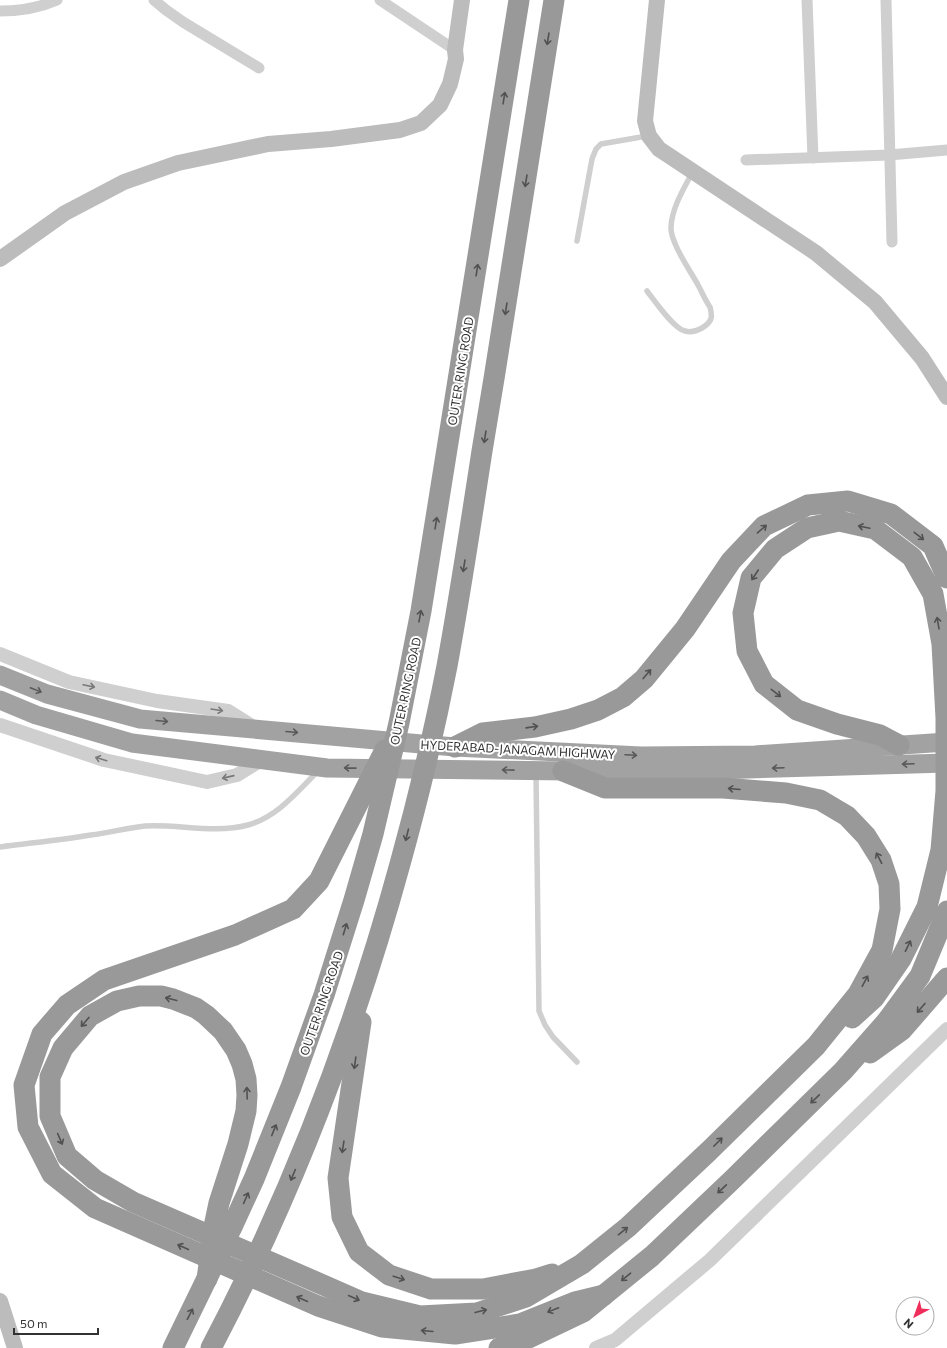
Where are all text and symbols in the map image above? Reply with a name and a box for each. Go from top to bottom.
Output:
one-way arrow [544,32,552,45]
one-way arrow [500,92,508,105]
one-way arrow [522,174,530,187]
one-way arrow [473,264,481,277]
one-way arrow [502,302,510,315]
street label: OUTER RING ROAD [445,316,476,426]
one-way arrow [481,430,489,443]
one-way arrow [432,517,440,530]
one-way arrow [858,522,871,530]
one-way arrow [757,524,768,533]
one-way arrow [913,531,924,540]
one-way arrow [460,559,468,572]
one-way arrow [750,569,758,581]
one-way arrow [417,610,425,623]
one-way arrow [934,617,942,630]
street label: OUTER RING ROAD [387,636,423,746]
one-way arrow [643,669,652,679]
one-way arrow [82,683,95,691]
one-way arrow [30,686,42,694]
one-way arrow [770,688,781,697]
one-way arrow [210,706,223,714]
one-way arrow [155,718,168,725]
one-way arrow [525,723,538,731]
one-way arrow [285,729,298,736]
street label: HYDERABAD-JANAGAM HIGHWAY [420,737,616,762]
one-way arrow [624,752,637,759]
one-way arrow [95,755,108,762]
one-way arrow [902,760,915,768]
one-way arrow [344,764,357,772]
one-way arrow [772,764,785,772]
one-way arrow [502,766,515,774]
one-way arrow [222,774,235,781]
one-way arrow [728,785,741,793]
one-way arrow [403,828,411,841]
one-way arrow [875,852,882,864]
one-way arrow [342,922,349,935]
one-way arrow [905,940,912,952]
street label: OUTER RING ROAD [297,949,346,1057]
one-way arrow [862,975,869,987]
one-way arrow [165,995,178,1002]
one-way arrow [917,1002,926,1013]
one-way arrow [80,1017,90,1027]
one-way arrow [351,1057,359,1070]
one-way arrow [243,1087,250,1100]
one-way arrow [810,1094,820,1104]
one-way arrow [271,1125,279,1137]
one-way arrow [57,1133,64,1145]
one-way arrow [713,1138,723,1147]
one-way arrow [339,1140,347,1153]
one-way arrow [288,1169,296,1181]
one-way arrow [717,1185,727,1194]
one-way arrow [242,1192,250,1204]
one-way arrow [617,1227,628,1235]
one-way arrow [177,1243,189,1250]
one-way arrow [621,1272,632,1281]
one-way arrow [392,1275,405,1282]
one-way arrow [296,1295,308,1302]
one-way arrow [347,1295,359,1302]
north arrow [895,1296,935,1336]
one-way arrow [474,1307,487,1314]
one-way arrow [548,1307,560,1315]
one-way arrow [187,1308,194,1320]
scale bar [14,1310,98,1336]
text: 50 m [20,1316,48,1330]
text: N [901,1316,915,1332]
one-way arrow [421,1327,434,1335]

